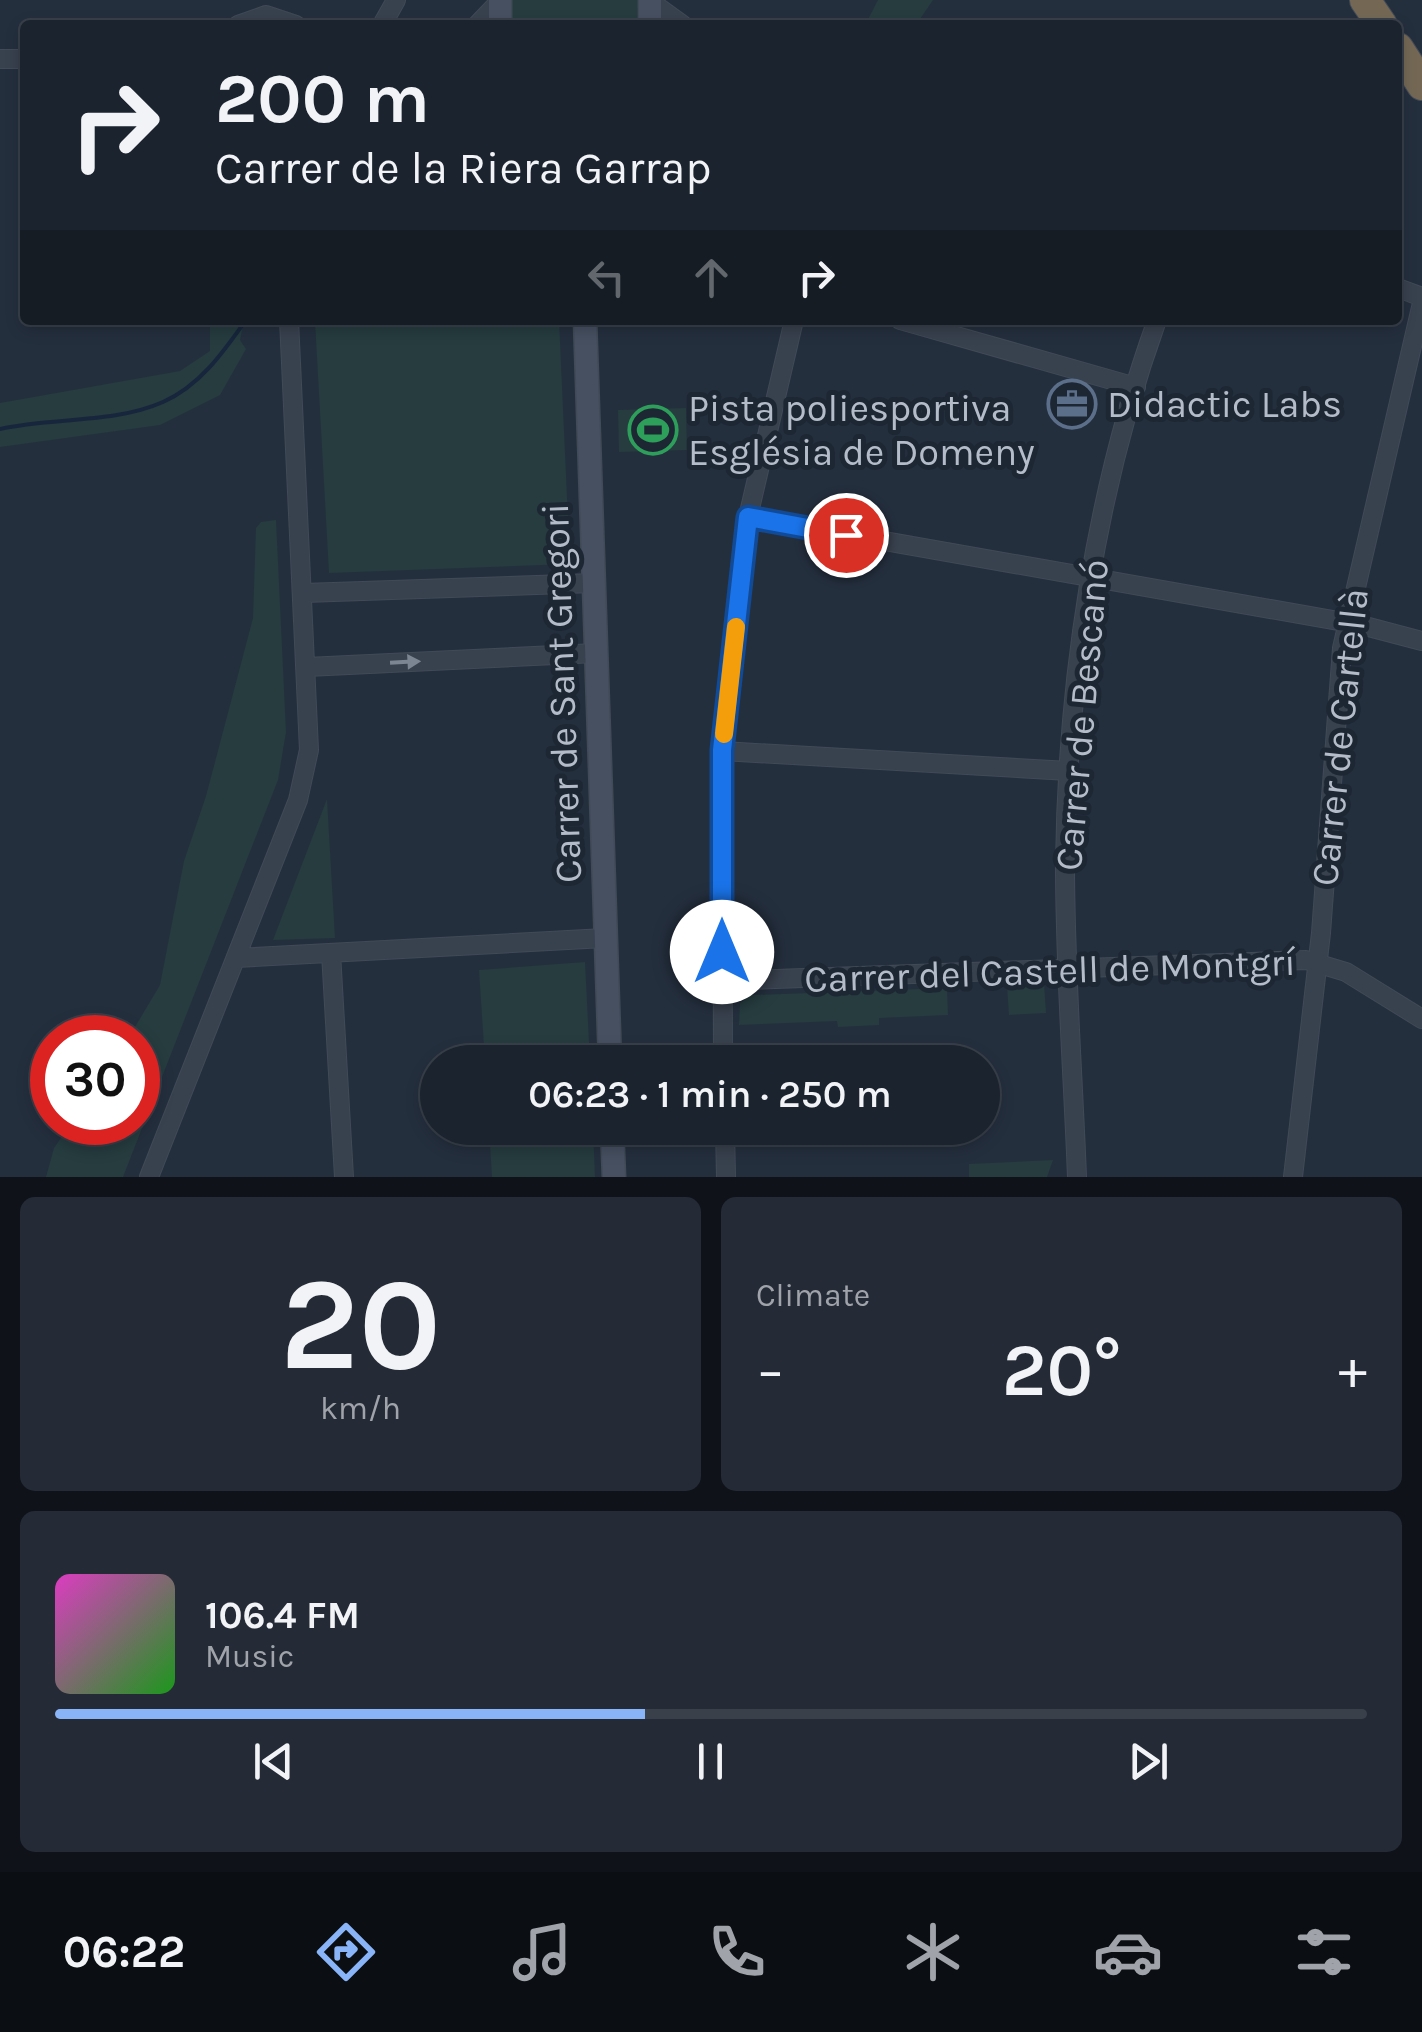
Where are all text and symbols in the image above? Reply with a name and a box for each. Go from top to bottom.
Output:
text: 200 m [215,58,430,140]
icon: right [50,60,180,190]
text: Carrer de la Riera Garrap [215,142,712,194]
icon: left [579,250,634,305]
icon: ahead [684,250,739,305]
icon: right [789,250,844,305]
office icon: Didactic Labs [1046,378,1098,430]
place label: Didactic Labs [1107,382,1342,427]
place label: Pista poliesportiva Església de Domeny [688,386,1035,475]
sports icon: Pista poliesportiva Església de Domeny [627,404,679,456]
pin [804,493,889,578]
street label: Carrer de Sant Gregori [533,502,591,884]
icon: arrive [819,508,874,563]
street label: Carrer de Bescanó [1046,557,1118,873]
street label: Carrer de Cartellà [1302,586,1378,888]
one-way arrow [389,654,421,670]
position arrow [670,900,774,1004]
street label: Carrer del Castell de Montgrí [804,940,1297,1002]
speed limit sign: 30 [30,1015,160,1145]
text: 06:23 · 1 min · 250 m [528,1072,892,1117]
text: 20 [280,1249,441,1401]
text: Climate [756,1277,870,1314]
text: 20° [1002,1326,1121,1414]
text: − [756,1338,785,1402]
text: + [1338,1338,1367,1402]
text: km/h [320,1390,401,1427]
text: 106.4 FM [205,1593,360,1638]
text: Music [205,1638,294,1675]
icon: previous [246,1734,301,1789]
icon: pause [683,1734,738,1789]
icon: next [1121,1734,1176,1789]
icon: directions [311,1917,381,1987]
icon: music [507,1917,577,1987]
icon: phone [702,1917,772,1987]
icon: climate [898,1917,968,1987]
icon: car [1093,1917,1163,1987]
icon: filters [1289,1917,1359,1987]
text: 06:22 [63,1926,185,1978]

